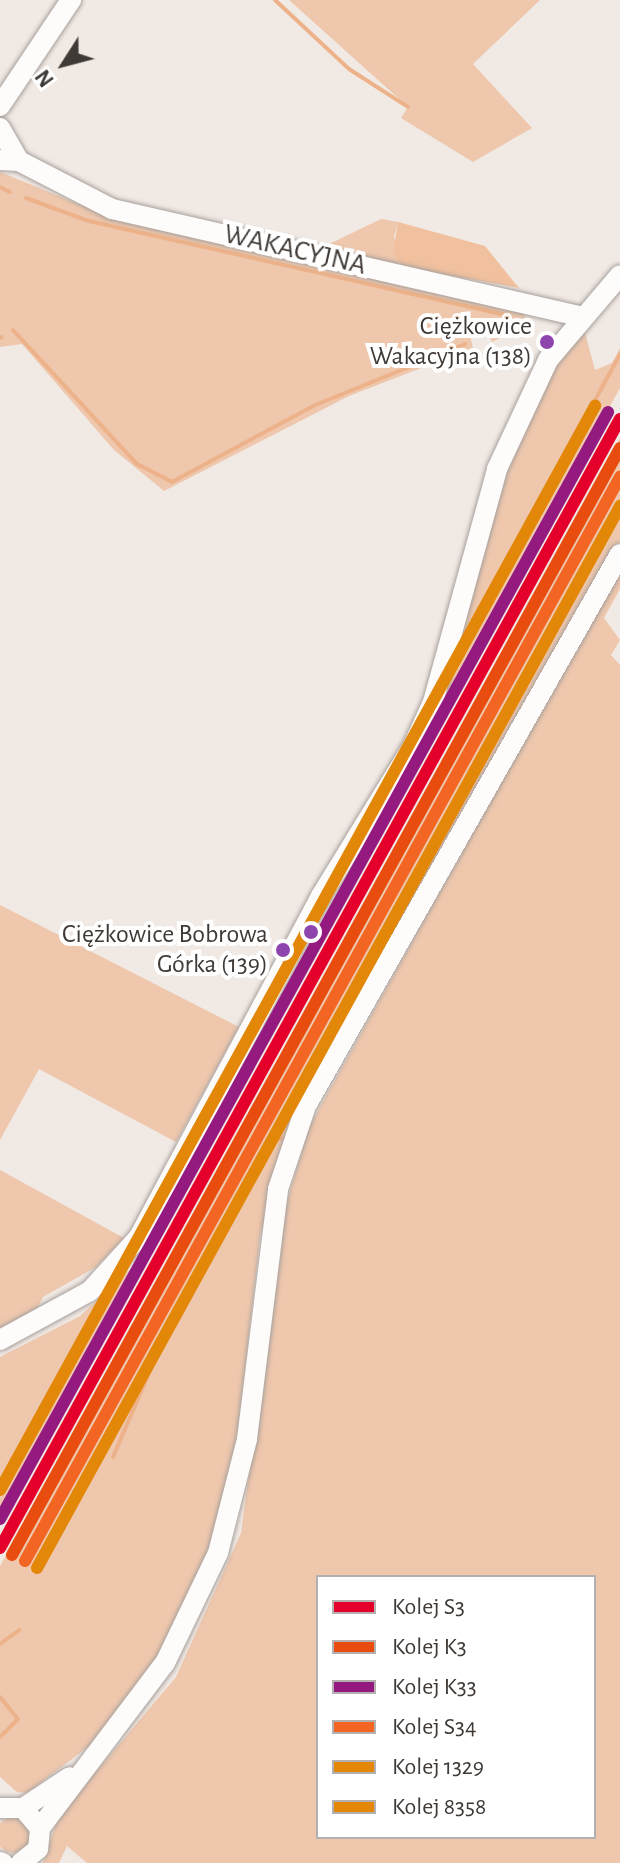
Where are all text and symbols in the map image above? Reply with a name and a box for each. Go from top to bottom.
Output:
north arrow [24,24,104,104]
text: N [31,65,58,91]
street label: WAKACYJNA [221,217,369,283]
place label: Ciężkowice Wakacyjna (138) [370,311,532,372]
marker: Ciężkowice Wakacyjna (138) [539,334,555,350]
place label: Ciężkowice Bobrowa Górka (139) [62,919,268,980]
unlabelled marker [303,924,319,940]
marker: Ciężkowice Bobrowa Górka (139) [275,942,291,958]
legend [316,1575,596,1839]
text: Kolej S3 [392,1595,465,1619]
text: Kolej K3 [392,1635,467,1659]
text: Kolej K33 [392,1675,477,1699]
text: Kolej S34 [392,1715,476,1739]
text: Kolej 1329 [392,1755,484,1779]
text: Kolej 8358 [392,1795,486,1819]

